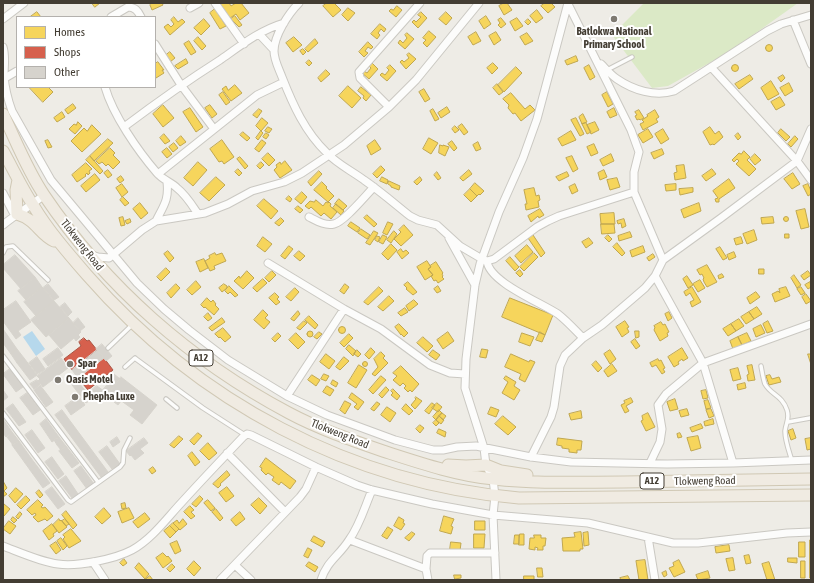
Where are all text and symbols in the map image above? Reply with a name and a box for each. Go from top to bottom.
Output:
marker: Batlokwa National Primary School [609,14,619,24]
legend [16,16,156,88]
text: Homes [54,25,85,39]
place label: Batlokwa National Primary School [576,25,652,51]
text: Shops [54,45,80,59]
text: Other [54,65,79,79]
street label: Tlokweng Road [58,217,106,273]
road number: A12 [189,350,213,366]
place label: Spar [78,357,96,371]
marker: Spar [65,359,75,369]
place label: Oasis Motel [66,373,113,387]
marker: Oasis Motel [53,375,63,385]
place label: Phepha Luxe [83,390,135,404]
marker: Phepha Luxe [70,392,80,402]
street label: Tlokweng Road [309,416,371,452]
road number: A12 [640,473,664,489]
street label: Tlokweng Road [674,474,736,488]

